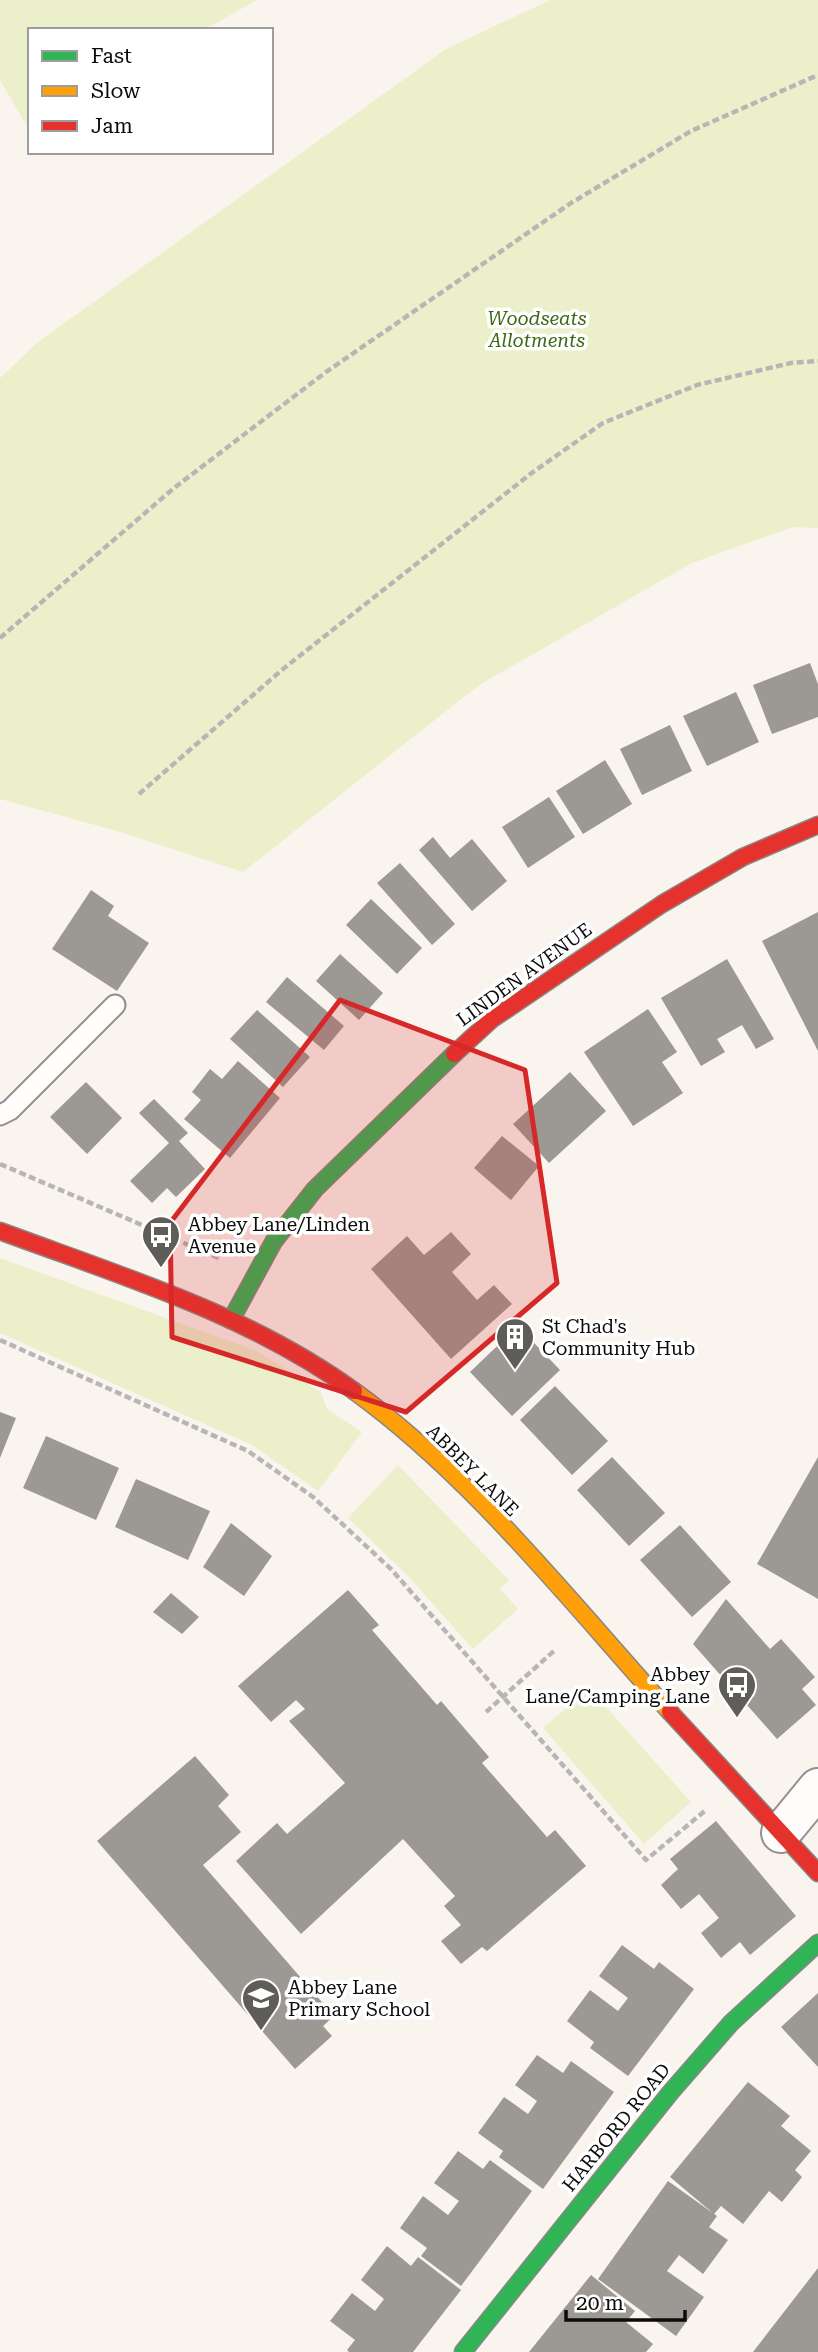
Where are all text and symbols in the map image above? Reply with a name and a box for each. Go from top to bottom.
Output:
legend [28,28,273,154]
text: Fast [91,44,132,68]
text: Slow [91,79,141,103]
text: Jam [91,114,133,138]
park label: Woodseats Allotments [487,307,587,352]
street label: LINDEN AVENUE [452,918,596,1031]
place label: Abbey Lane/Linden Avenue [188,1213,370,1258]
bus stop icon: Abbey Lane/Linden Avenue [140,1214,182,1269]
place label: St Chad's Community Hub [542,1315,695,1360]
building icon: St Chad's Community Hub [494,1316,536,1371]
street label: ABBEY LANE [422,1419,524,1521]
place label: Abbey Lane/Camping Lane [525,1663,711,1708]
bus stop icon: Abbey Lane/Camping Lane [716,1664,758,1719]
place label: Abbey Lane Primary School [288,1976,430,2021]
school or university icon: Abbey Lane Primary School [240,1977,282,2032]
street label: HARBORD ROAD [558,2058,675,2196]
scale bar [566,2278,685,2322]
text: 20 m [576,2291,624,2315]

